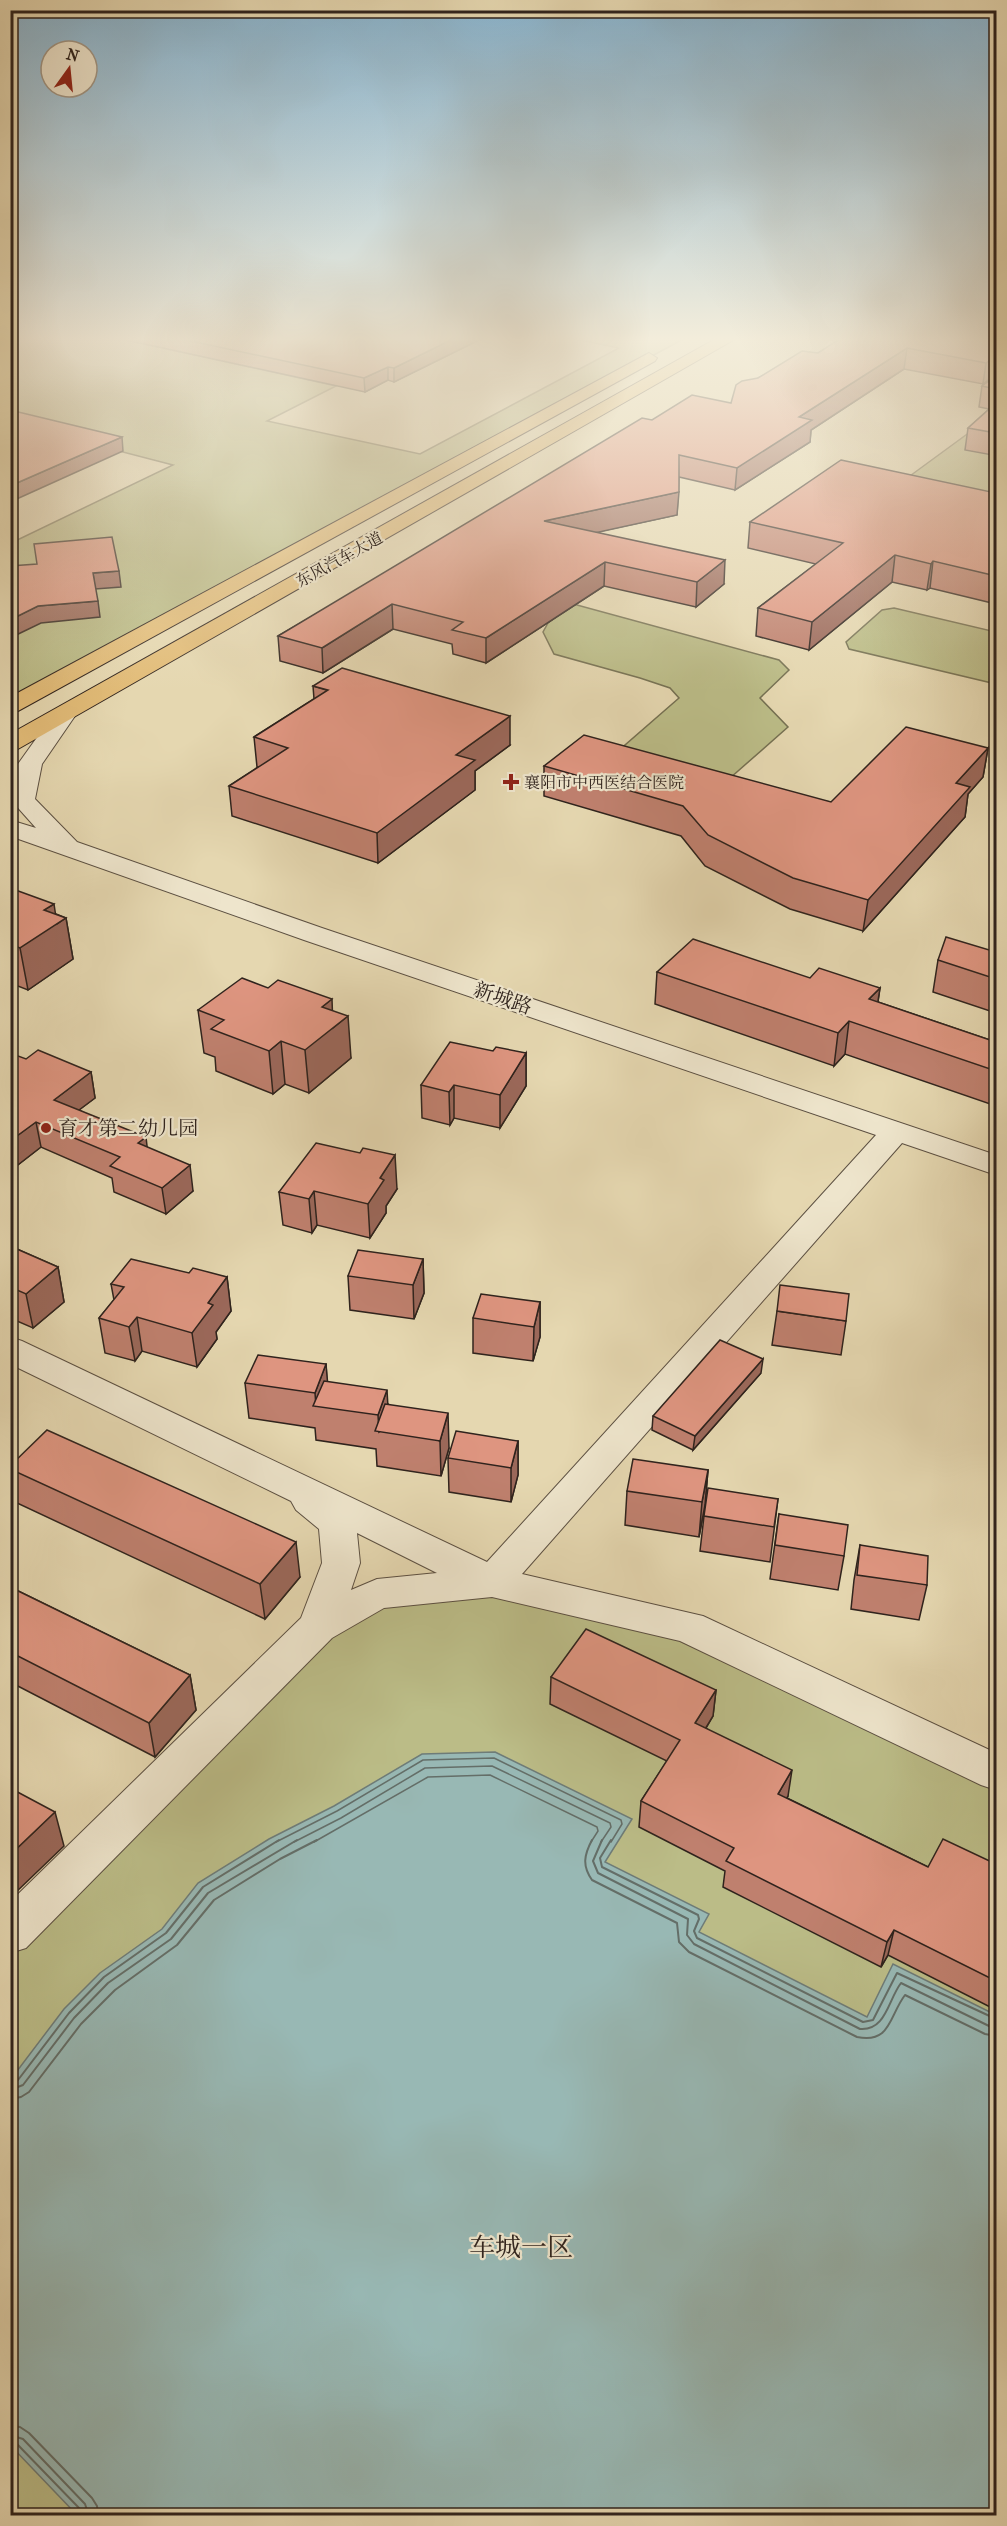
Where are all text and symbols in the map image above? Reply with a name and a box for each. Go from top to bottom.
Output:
north arrow [39,39,99,99]
text: N [64,44,82,66]
street label: 东风汽车大道 [293,528,386,591]
marker: 襄阳市中西医结合医院 [502,773,520,791]
place label: 襄阳市中西医结合医院 [524,773,684,792]
street label: 新城路 [471,978,535,1019]
place label: 育才第二幼儿园 [58,1117,198,1140]
marker: 育才第二幼儿园 [39,1121,53,1135]
district label: 车城一区 [469,2232,573,2263]

